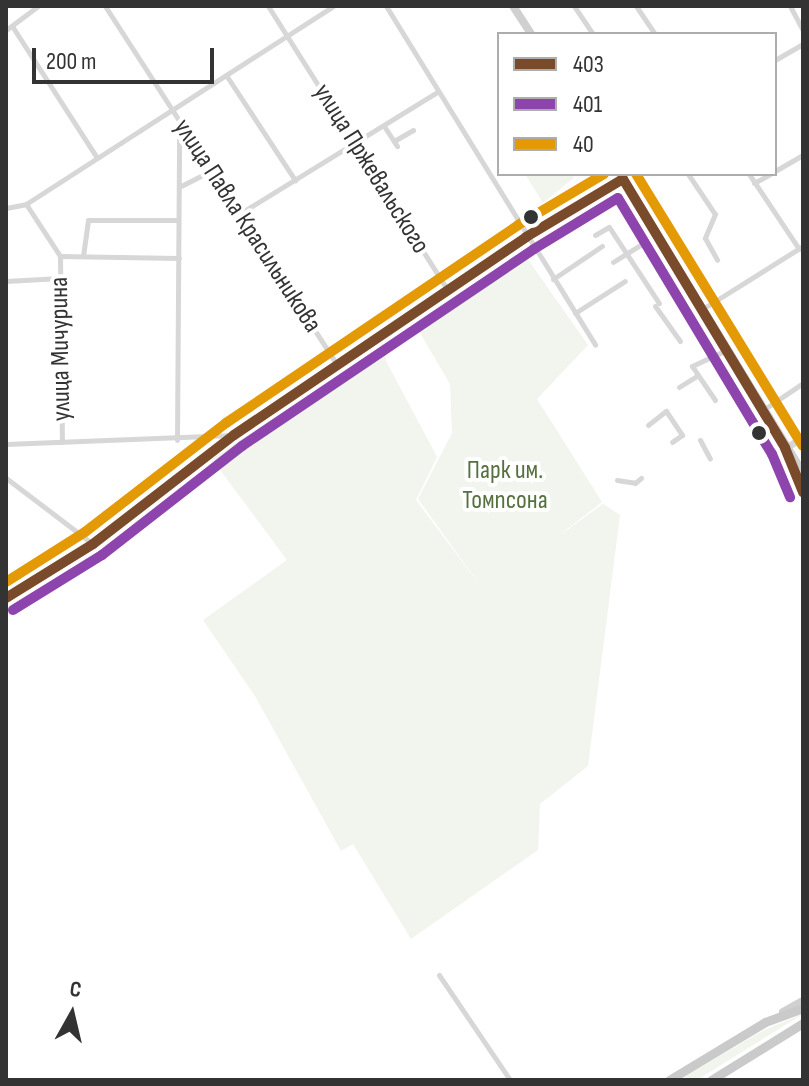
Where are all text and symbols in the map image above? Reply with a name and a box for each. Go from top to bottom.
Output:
scale bar [36,32,218,82]
legend [497,32,777,176]
text: 200 m [46,47,97,76]
text: 403 [573,50,604,79]
street label: улица Пржевальского [306,78,436,260]
text: 401 [573,90,602,119]
street label: улица Павла Красильникова [166,113,328,339]
text: 40 [573,130,594,159]
unlabelled marker [523,209,539,225]
street label: улица Мичурина [44,277,78,421]
unlabelled marker [751,425,767,441]
park label: Парк им. Томпсона [462,455,548,516]
north arrow [32,974,112,1054]
text: С [68,976,83,1004]

